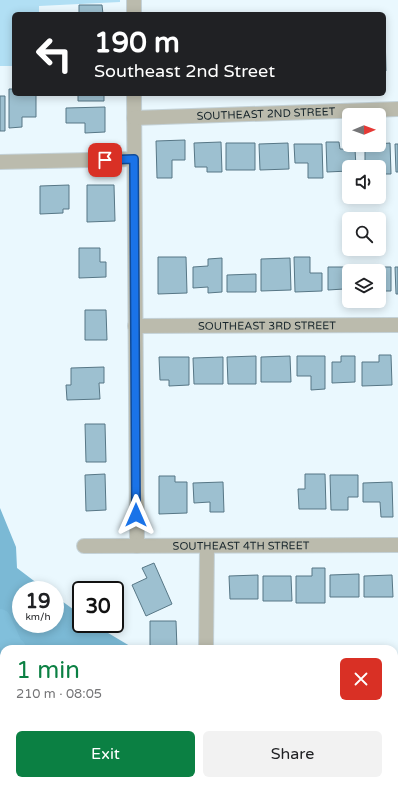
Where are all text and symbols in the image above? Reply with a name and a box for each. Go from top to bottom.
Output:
text: 190 m [94,26,180,60]
icon: left [28,28,80,80]
text: Southeast 2nd Street [94,60,275,82]
street label: SOUTHEAST 2ND STREET [196,105,336,123]
north arrow [342,108,386,152]
map controls [342,108,386,308]
pin [88,143,122,177]
icon: arrive [94,149,116,171]
button: sound [342,160,386,204]
button: search [342,212,386,256]
button: layers [342,264,386,308]
street label: SOUTHEAST 3RD STREET [198,319,336,333]
position arrow [115,494,157,536]
street label: SOUTHEAST 4TH STREET [173,539,310,553]
speed limit sign: 30 [72,581,124,633]
text: 19 [25,590,51,614]
text: km/h [25,611,51,623]
text: 1 min [16,656,80,685]
button: close [340,658,382,700]
text: 210 m · 08:05 [16,686,102,702]
button: Exit [16,731,195,777]
button: Share [203,731,382,777]

